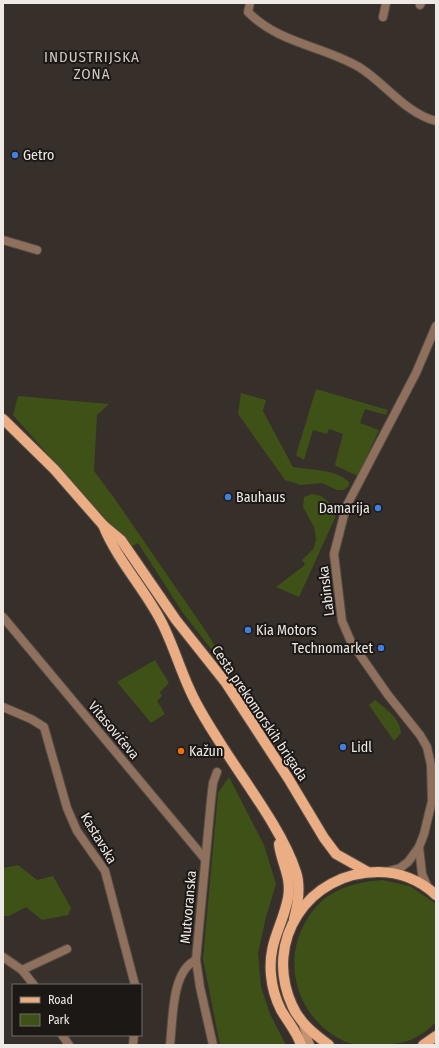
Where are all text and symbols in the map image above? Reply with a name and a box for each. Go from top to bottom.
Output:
district label: INDUSTRIJSKA ZONA [44,48,140,83]
place label: Getro [23,147,54,164]
marker: Getro [10,150,20,160]
place label: Bauhaus [236,489,285,506]
marker: Bauhaus [223,492,233,502]
place label: Damarija [319,500,370,517]
marker: Damarija [373,503,383,513]
street label: Labinska [315,565,338,617]
place label: Kia Motors [256,622,317,639]
marker: Kia Motors [243,625,253,635]
place label: Technomarket [292,640,373,657]
street label: Cesta prekomorskih brigada [208,642,311,784]
marker: Technomarket [376,643,386,653]
street label: Vitasovićeva [84,698,143,763]
place label: Lidl [351,739,372,756]
marker: Lidl [338,742,348,752]
place label: Kažun [189,743,223,760]
marker: Kažun [176,746,186,756]
street label: Kastavska [77,810,120,867]
street label: Mutvoranska [177,870,200,944]
legend [12,984,142,1036]
text: Road [48,993,73,1007]
text: Park [48,1013,70,1027]

